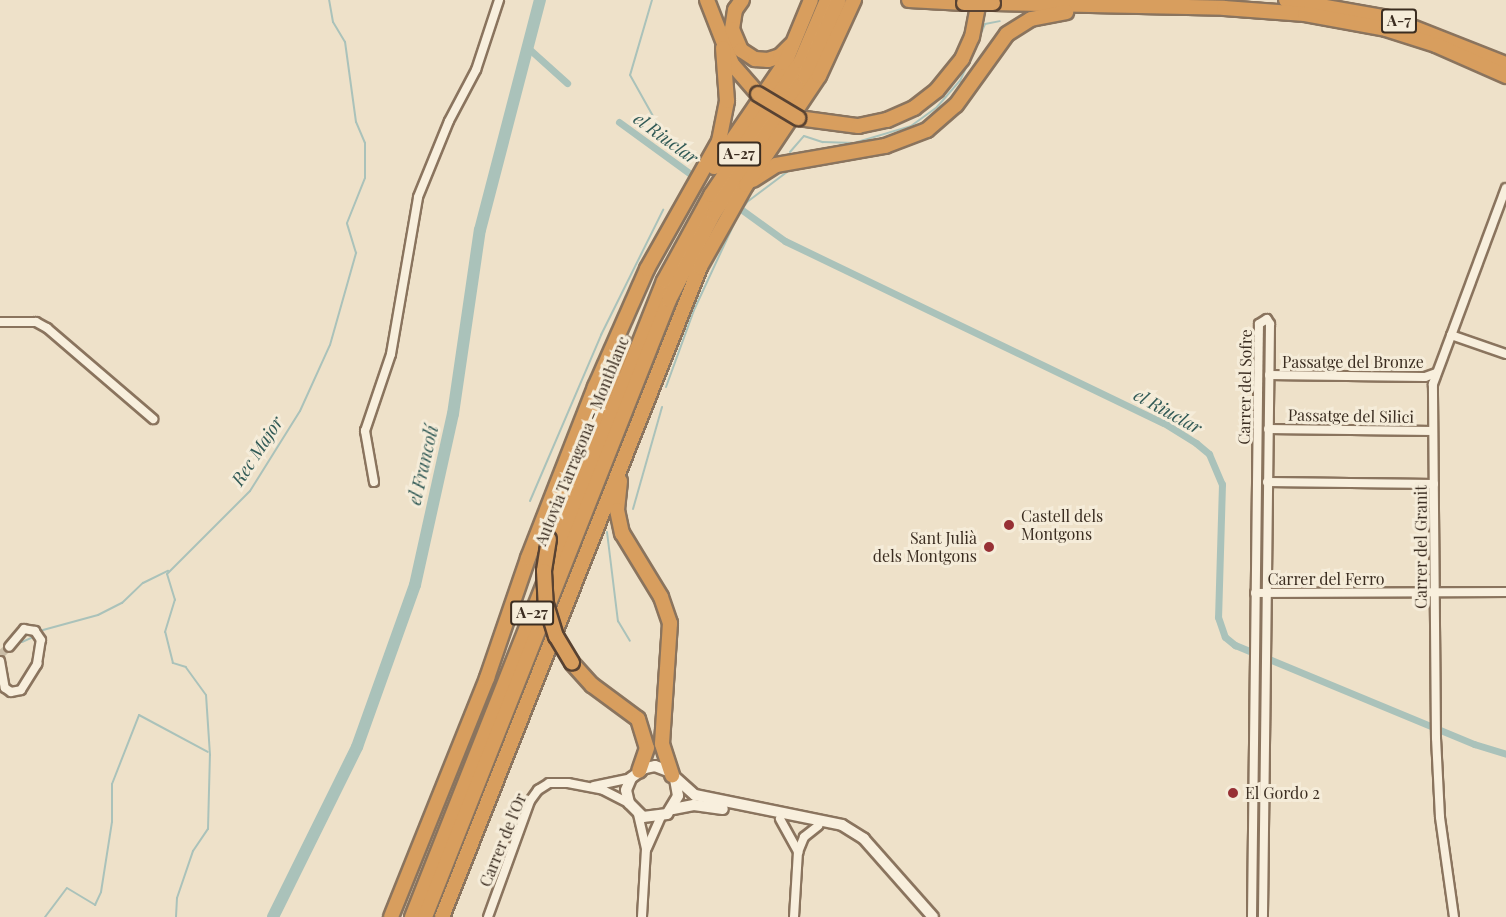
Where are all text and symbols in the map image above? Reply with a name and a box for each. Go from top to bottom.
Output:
road number: A-7 [1380,9,1418,33]
water label: el Riuclar [629,107,703,169]
road number: A-27 [716,142,762,166]
street label: Carrer del Sofre [1234,329,1256,445]
street label: Autovia Tarragona - Montblanc [531,333,633,549]
street label: Passatge del Bronze [1282,352,1424,372]
water label: el Riuclar [1130,383,1206,439]
street label: Passatge del Silici [1288,405,1414,427]
water label: Rec Major [227,412,287,490]
water label: el Francolí [403,423,443,507]
street label: Carrer del Granit [1411,485,1431,609]
place label: Castell dels Montgons [1021,506,1103,544]
marker: Castell dels Montgons [1002,518,1016,532]
place label: Sant Julià dels Montgons [873,528,977,566]
marker: Sant Julià dels Montgons [982,540,996,554]
street label: Carrer del Ferro [1267,569,1385,589]
road number: A-27 [510,601,554,625]
place label: El Gordo 2 [1245,783,1320,803]
marker: El Gordo 2 [1226,786,1240,800]
street label: Carrer de l'Or [475,790,531,890]

